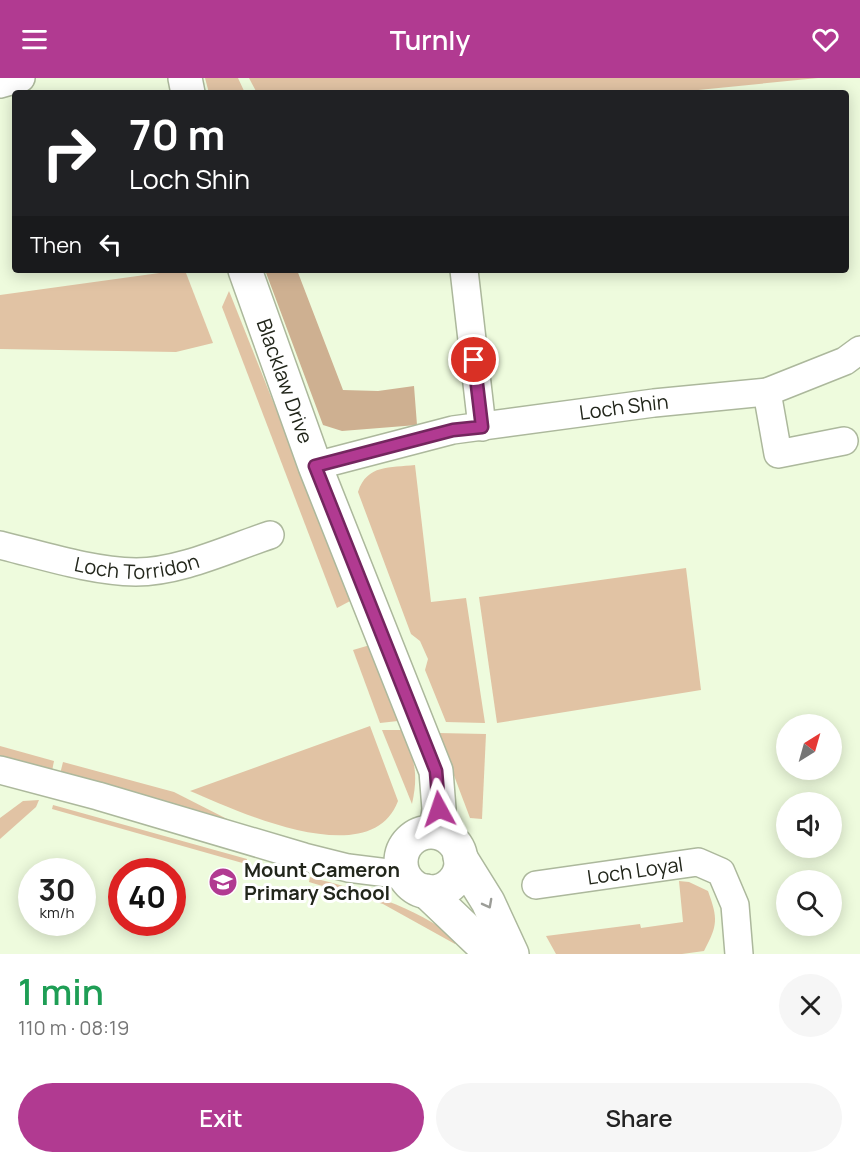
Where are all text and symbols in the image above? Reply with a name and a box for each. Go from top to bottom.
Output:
text: Turnly [390,21,470,58]
icon: menu [18,23,51,56]
icon: heart [809,23,842,56]
text: 70 m [129,105,225,163]
icon: right [30,114,108,192]
text: Loch Shin [129,160,250,197]
icon: left [94,228,127,261]
text: Then [30,230,82,260]
street label: Blacklaw Drive [250,315,320,447]
pin [448,334,499,385]
icon: arrive [457,343,490,376]
street label: Loch Shin [577,388,670,426]
street label: Loch Torridon [72,547,202,585]
north arrow [776,714,842,780]
map controls [776,714,842,936]
position arrow [407,777,471,841]
button: sound [776,792,842,858]
street label: Loch Loyal [585,850,685,891]
place label: Mount Cameron Primary School [244,856,400,906]
speed limit sign: 40 [108,858,186,936]
school or university icon: Mount Cameron Primary School [207,866,239,898]
text: 30 [38,869,76,910]
button: search [776,870,842,936]
one-way arrow [481,898,493,909]
text: km/h [40,902,74,923]
text: 1 min [18,967,104,1016]
button: close [779,974,842,1037]
text: 110 m · 08:19 [18,1014,129,1041]
button: Exit [18,1083,424,1152]
button: Share [436,1083,842,1152]

